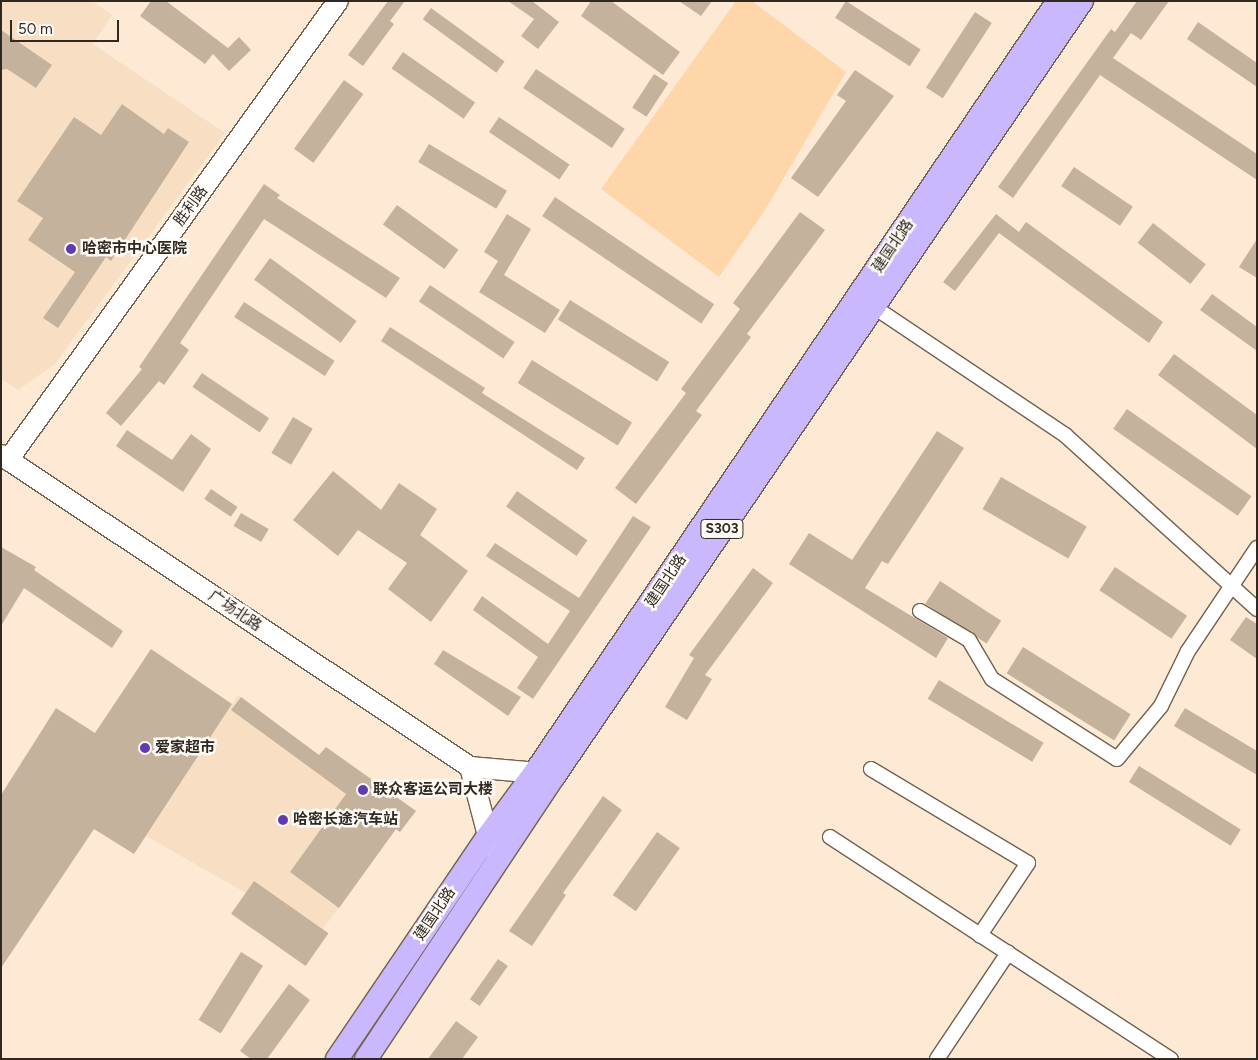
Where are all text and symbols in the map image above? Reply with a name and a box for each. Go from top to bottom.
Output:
scale bar [12,10,121,42]
text: 50 m [18,20,53,38]
street label: 胜利路 [170,183,212,229]
street label: 建国北路 [869,216,917,276]
place label: 哈密市中心医院 [82,240,187,258]
marker: 哈密市中心医院 [64,242,78,256]
road number: S303 [700,518,744,540]
street label: 建国北路 [642,551,690,611]
street label: 广场北路 [205,587,265,635]
place label: 爱家超市 [155,739,215,757]
marker: 爱家超市 [139,742,151,754]
place label: 联众客运公司大楼 [373,781,493,799]
marker: 联众客运公司大楼 [357,784,369,796]
place label: 哈密长途汽车站 [293,811,398,829]
marker: 哈密长途汽车站 [277,814,289,826]
street label: 建国北路 [411,884,459,944]

